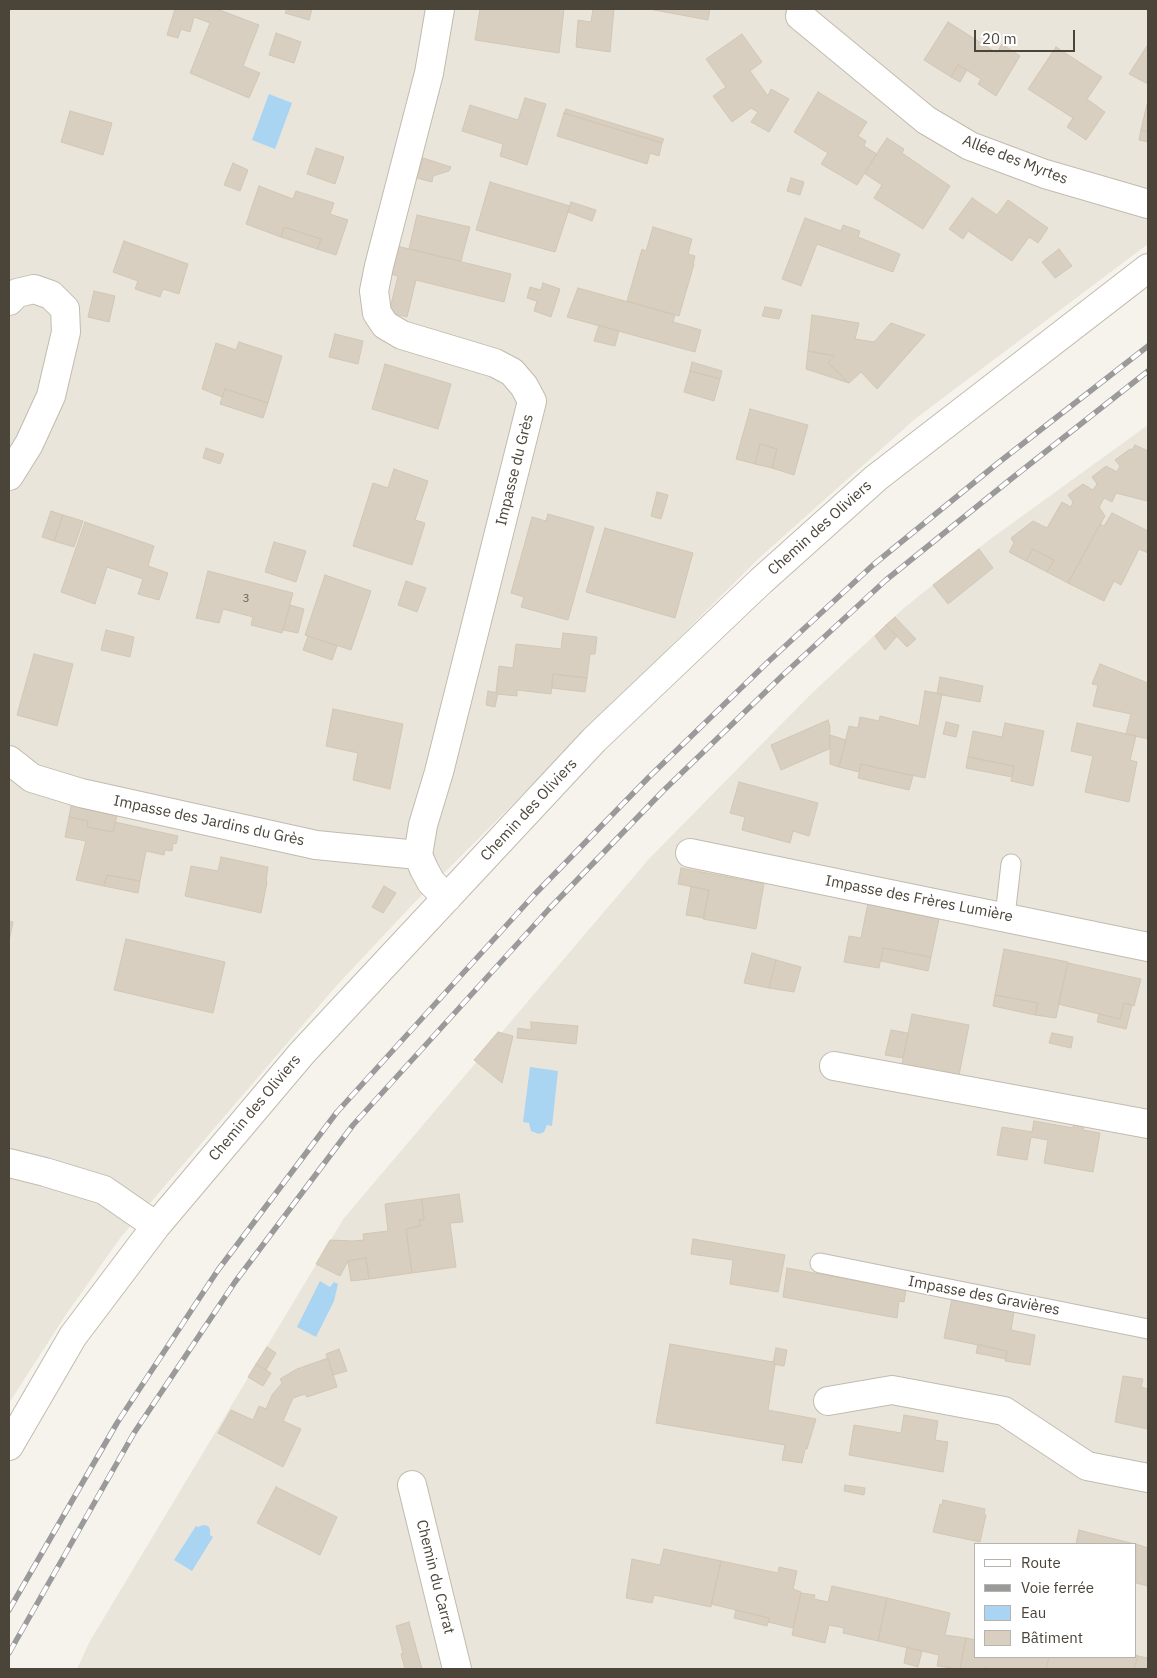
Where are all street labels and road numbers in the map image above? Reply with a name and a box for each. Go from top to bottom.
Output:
street label: Allée des Myrtes [960,132,1070,188]
street label: Impasse du Grès [492,412,538,528]
street label: Chemin des Oliviers [764,477,876,579]
street label: Chemin des Oliviers [477,755,581,865]
street label: Impasse des Jardins du Grès [112,792,306,850]
street label: Impasse des Frères Lumière [824,872,1014,926]
street label: Chemin des Oliviers [205,1051,305,1165]
street label: Impasse des Gravières [907,1272,1061,1320]
street label: Chemin du Carrat [412,1518,458,1636]

